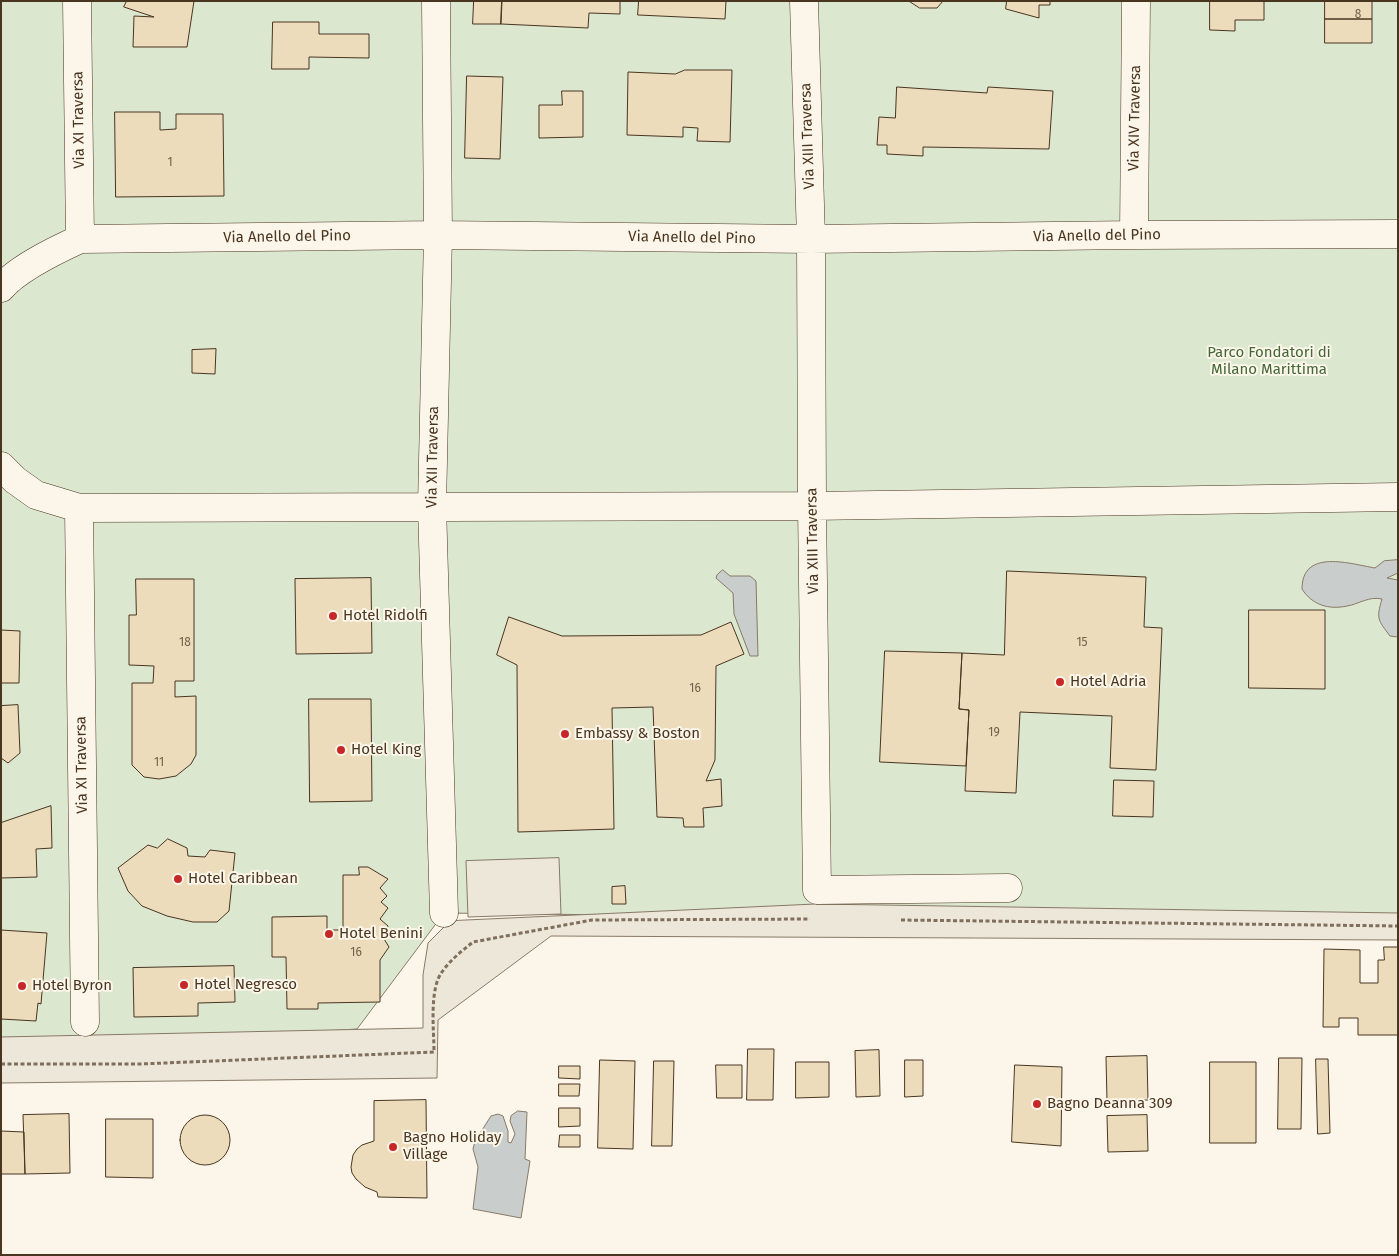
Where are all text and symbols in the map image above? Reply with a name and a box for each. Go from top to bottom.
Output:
house number: 8 [1355,8,1361,22]
street label: Via XIV Traversa [1125,65,1145,171]
street label: Via XI Traversa [69,71,89,169]
street label: Via XIII Traversa [797,82,819,190]
house number: 1 [167,156,173,170]
street label: Via Anello del Pino [1033,226,1161,246]
street label: Via Anello del Pino [223,227,351,247]
street label: Via Anello del Pino [628,228,756,248]
park label: Parco Fondatori di Milano Marittima [1207,344,1331,379]
street label: Via XII Traversa [423,406,443,508]
street label: Via XIII Traversa [803,488,823,594]
place label: Hotel Ridolfi [343,607,428,625]
marker: Hotel Ridolfi [327,610,339,622]
house number: 18 [179,636,191,650]
house number: 15 [1076,636,1088,650]
place label: Hotel Adria [1070,673,1146,691]
marker: Hotel Adria [1054,676,1066,688]
house number: 16 [689,682,701,696]
street label: Via XI Traversa [72,716,92,814]
place label: Embassy & Boston [575,725,700,743]
house number: 19 [988,726,1000,740]
marker: Embassy & Boston [559,728,571,740]
place label: Hotel King [351,741,421,759]
marker: Hotel King [335,744,347,756]
house number: 11 [154,756,164,770]
place label: Hotel Caribbean [188,870,298,888]
marker: Hotel Caribbean [172,873,184,885]
place label: Hotel Benini [339,925,423,943]
marker: Hotel Benini [323,928,335,940]
house number: 16 [350,946,362,960]
place label: Hotel Negresco [194,976,297,994]
place label: Hotel Byron [32,977,112,995]
marker: Hotel Negresco [178,979,190,991]
marker: Hotel Byron [16,980,28,992]
place label: Bagno Deanna 309 [1047,1095,1173,1113]
marker: Bagno Deanna 309 [1031,1098,1043,1110]
place label: Bagno Holiday Village [403,1129,501,1164]
marker: Bagno Holiday Village [387,1141,399,1153]

